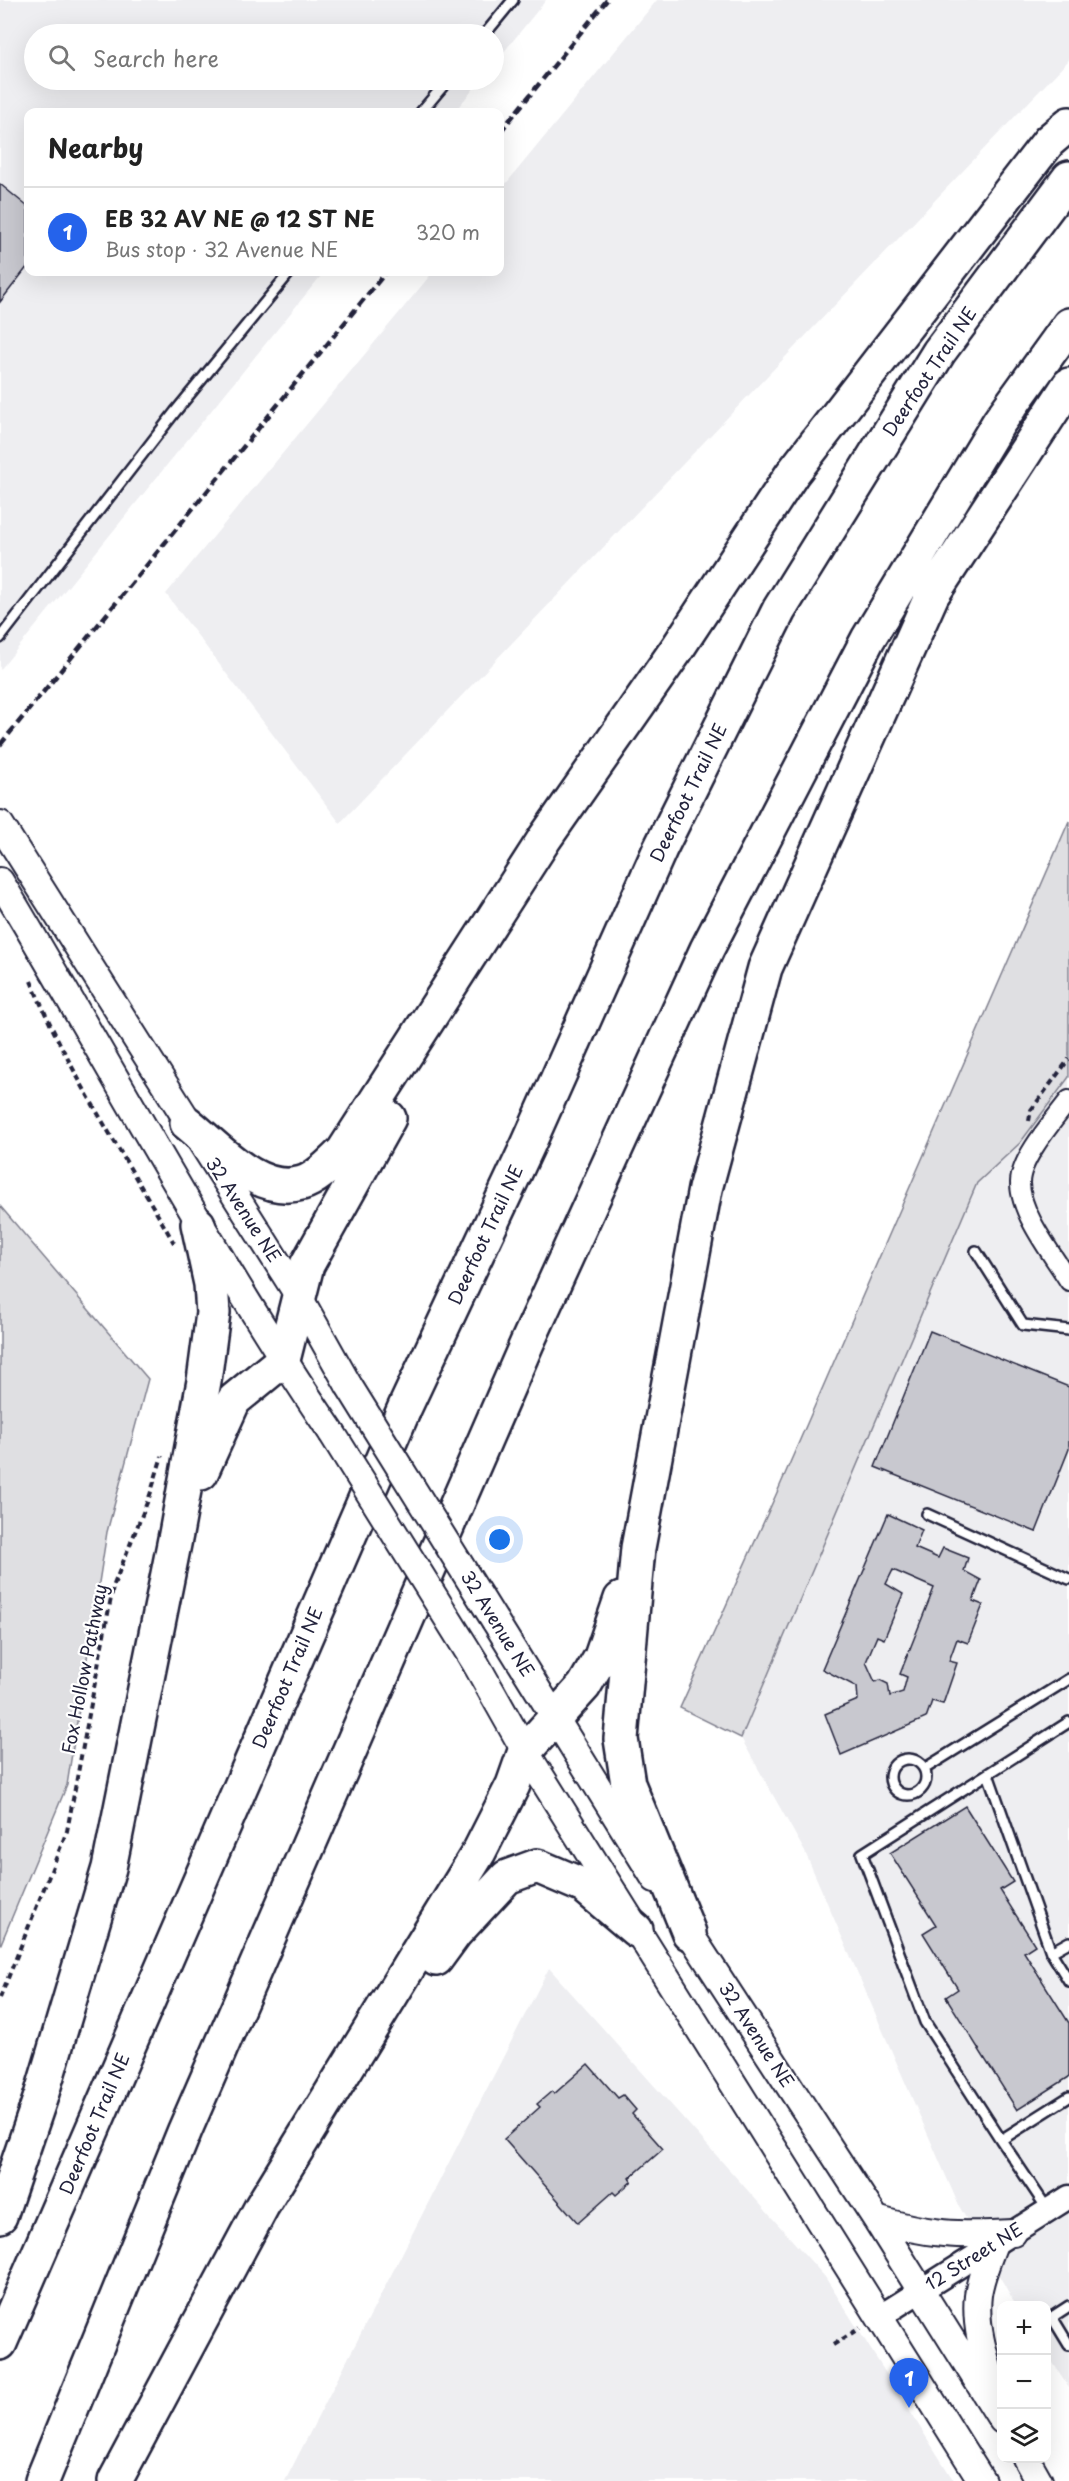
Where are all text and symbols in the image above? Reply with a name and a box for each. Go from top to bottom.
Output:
search box [24,24,504,90]
icon: search [45,41,78,74]
text: Search here [93,41,219,74]
text: Nearby [48,128,143,167]
text: EB 32 AV NE @ 12 ST NE [105,201,375,234]
text: 1 [63,217,72,247]
text: 320 m [416,217,480,247]
text: Bus stop · 32 Avenue NE [105,234,338,264]
street label: Deerfoot Trail NE [875,301,982,441]
street label: Deerfoot Trail NE [642,718,733,866]
street label: 32 Avenue NE [200,1151,288,1267]
street label: Deerfoot Trail NE [440,1160,529,1309]
your location [485,1525,514,1554]
street label: 32 Avenue NE [455,1565,542,1682]
street label: Fox Hollow Pathway [54,1581,113,1756]
street label: Deerfoot Trail NE [245,1602,329,1752]
street label: 32 Avenue NE [713,1976,801,2092]
street label: Deerfoot Trail NE [52,2048,136,2198]
street label: 12 Street NE [919,2215,1027,2296]
map controls [997,2301,1051,2463]
button: + [997,2301,1051,2355]
button: − [997,2355,1051,2409]
pin: 1 [890,2358,928,2408]
button: layers [997,2409,1051,2463]

